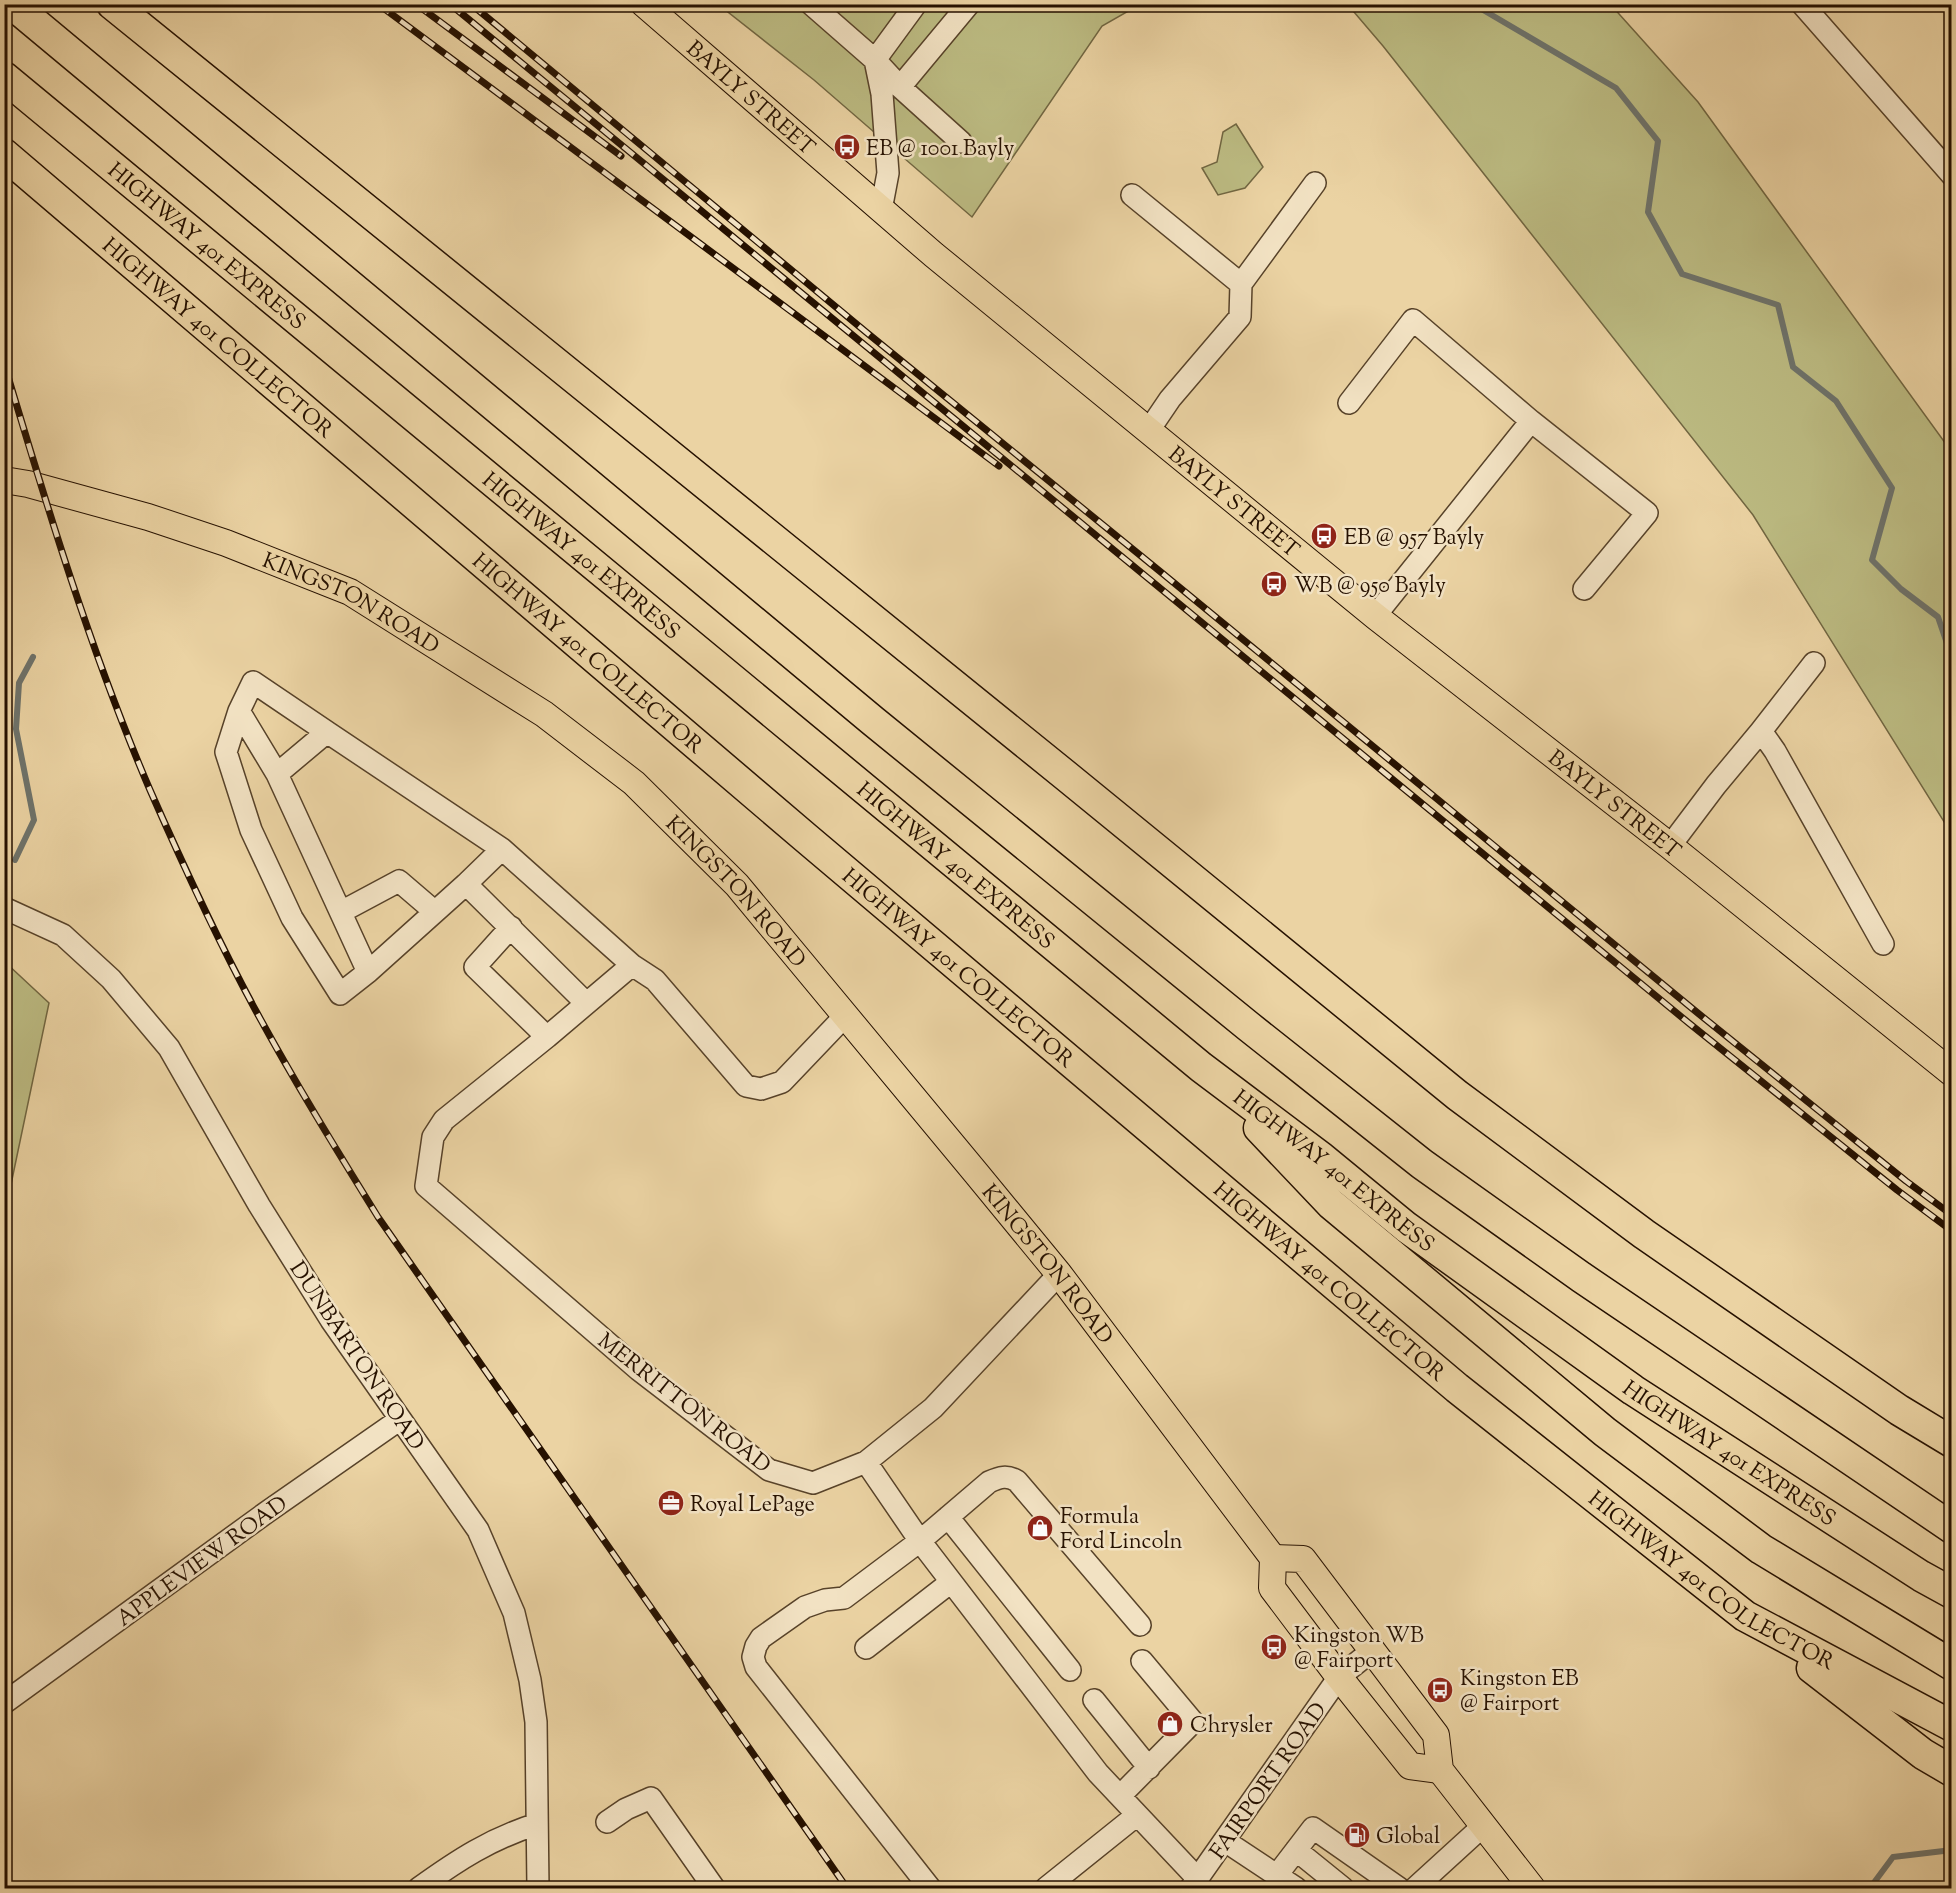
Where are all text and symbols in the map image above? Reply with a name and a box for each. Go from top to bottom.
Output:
street label: BAYLY STREET [678,34,821,164]
bus stop icon: EB @ 1001 Bayly [832,132,862,162]
place label: EB @ 1001 Bayly [866,134,1015,166]
street label: HIGHWAY 401 EXPRESS [100,156,311,339]
street label: HIGHWAY 401 COLLECTOR [94,231,339,447]
street label: BAYLY STREET [1160,440,1306,567]
street label: HIGHWAY 401 EXPRESS [474,466,686,649]
bus stop icon: EB @ 957 Bayly [1309,521,1339,551]
place label: EB @ 957 Bayly [1344,523,1484,555]
street label: KINGSTON ROAD [257,546,445,663]
street label: HIGHWAY 401 COLLECTOR [464,547,709,763]
bus stop icon: WB @ 950 Bayly [1259,569,1289,599]
place label: WB @ 950 Bayly [1294,571,1446,603]
street label: BAYLY STREET [1540,743,1687,868]
street label: HIGHWAY 401 EXPRESS [849,776,1060,959]
street label: KINGSTON ROAD [657,810,812,976]
street label: HIGHWAY 401 COLLECTOR [834,862,1080,1077]
street label: HIGHWAY 401 EXPRESS [1225,1083,1440,1262]
street label: HIGHWAY 401 COLLECTOR [1205,1176,1451,1391]
street label: KINGSTON ROAD [973,1178,1119,1352]
street label: DUNBARTON ROAD [280,1256,431,1458]
street label: MERRITTON ROAD [590,1326,777,1482]
street label: HIGHWAY 401 EXPRESS [1614,1374,1841,1536]
street label: HIGHWAY 401 COLLECTOR [1580,1485,1840,1680]
office icon: Royal LePage [656,1488,686,1518]
street label: APPLEVIEW ROAD [111,1489,295,1636]
place label: Royal LePage [690,1490,815,1522]
place label: Formula Ford Lincoln [1060,1502,1183,1559]
shop icon: Formula Ford Lincoln [1025,1513,1055,1543]
place label: Kingston WB @ Fairport [1294,1621,1424,1678]
bus stop icon: Kingston WB @ Fairport [1259,1632,1289,1662]
place label: Kingston EB @ Fairport [1460,1664,1579,1721]
bus stop icon: Kingston EB @ Fairport [1425,1675,1455,1705]
street label: FAIRPORT ROAD [1203,1697,1336,1867]
shop icon: Chrysler [1155,1709,1185,1739]
place label: Chrysler [1190,1711,1273,1743]
fuel station icon: Global [1342,1820,1372,1850]
place label: Global [1376,1822,1440,1854]

